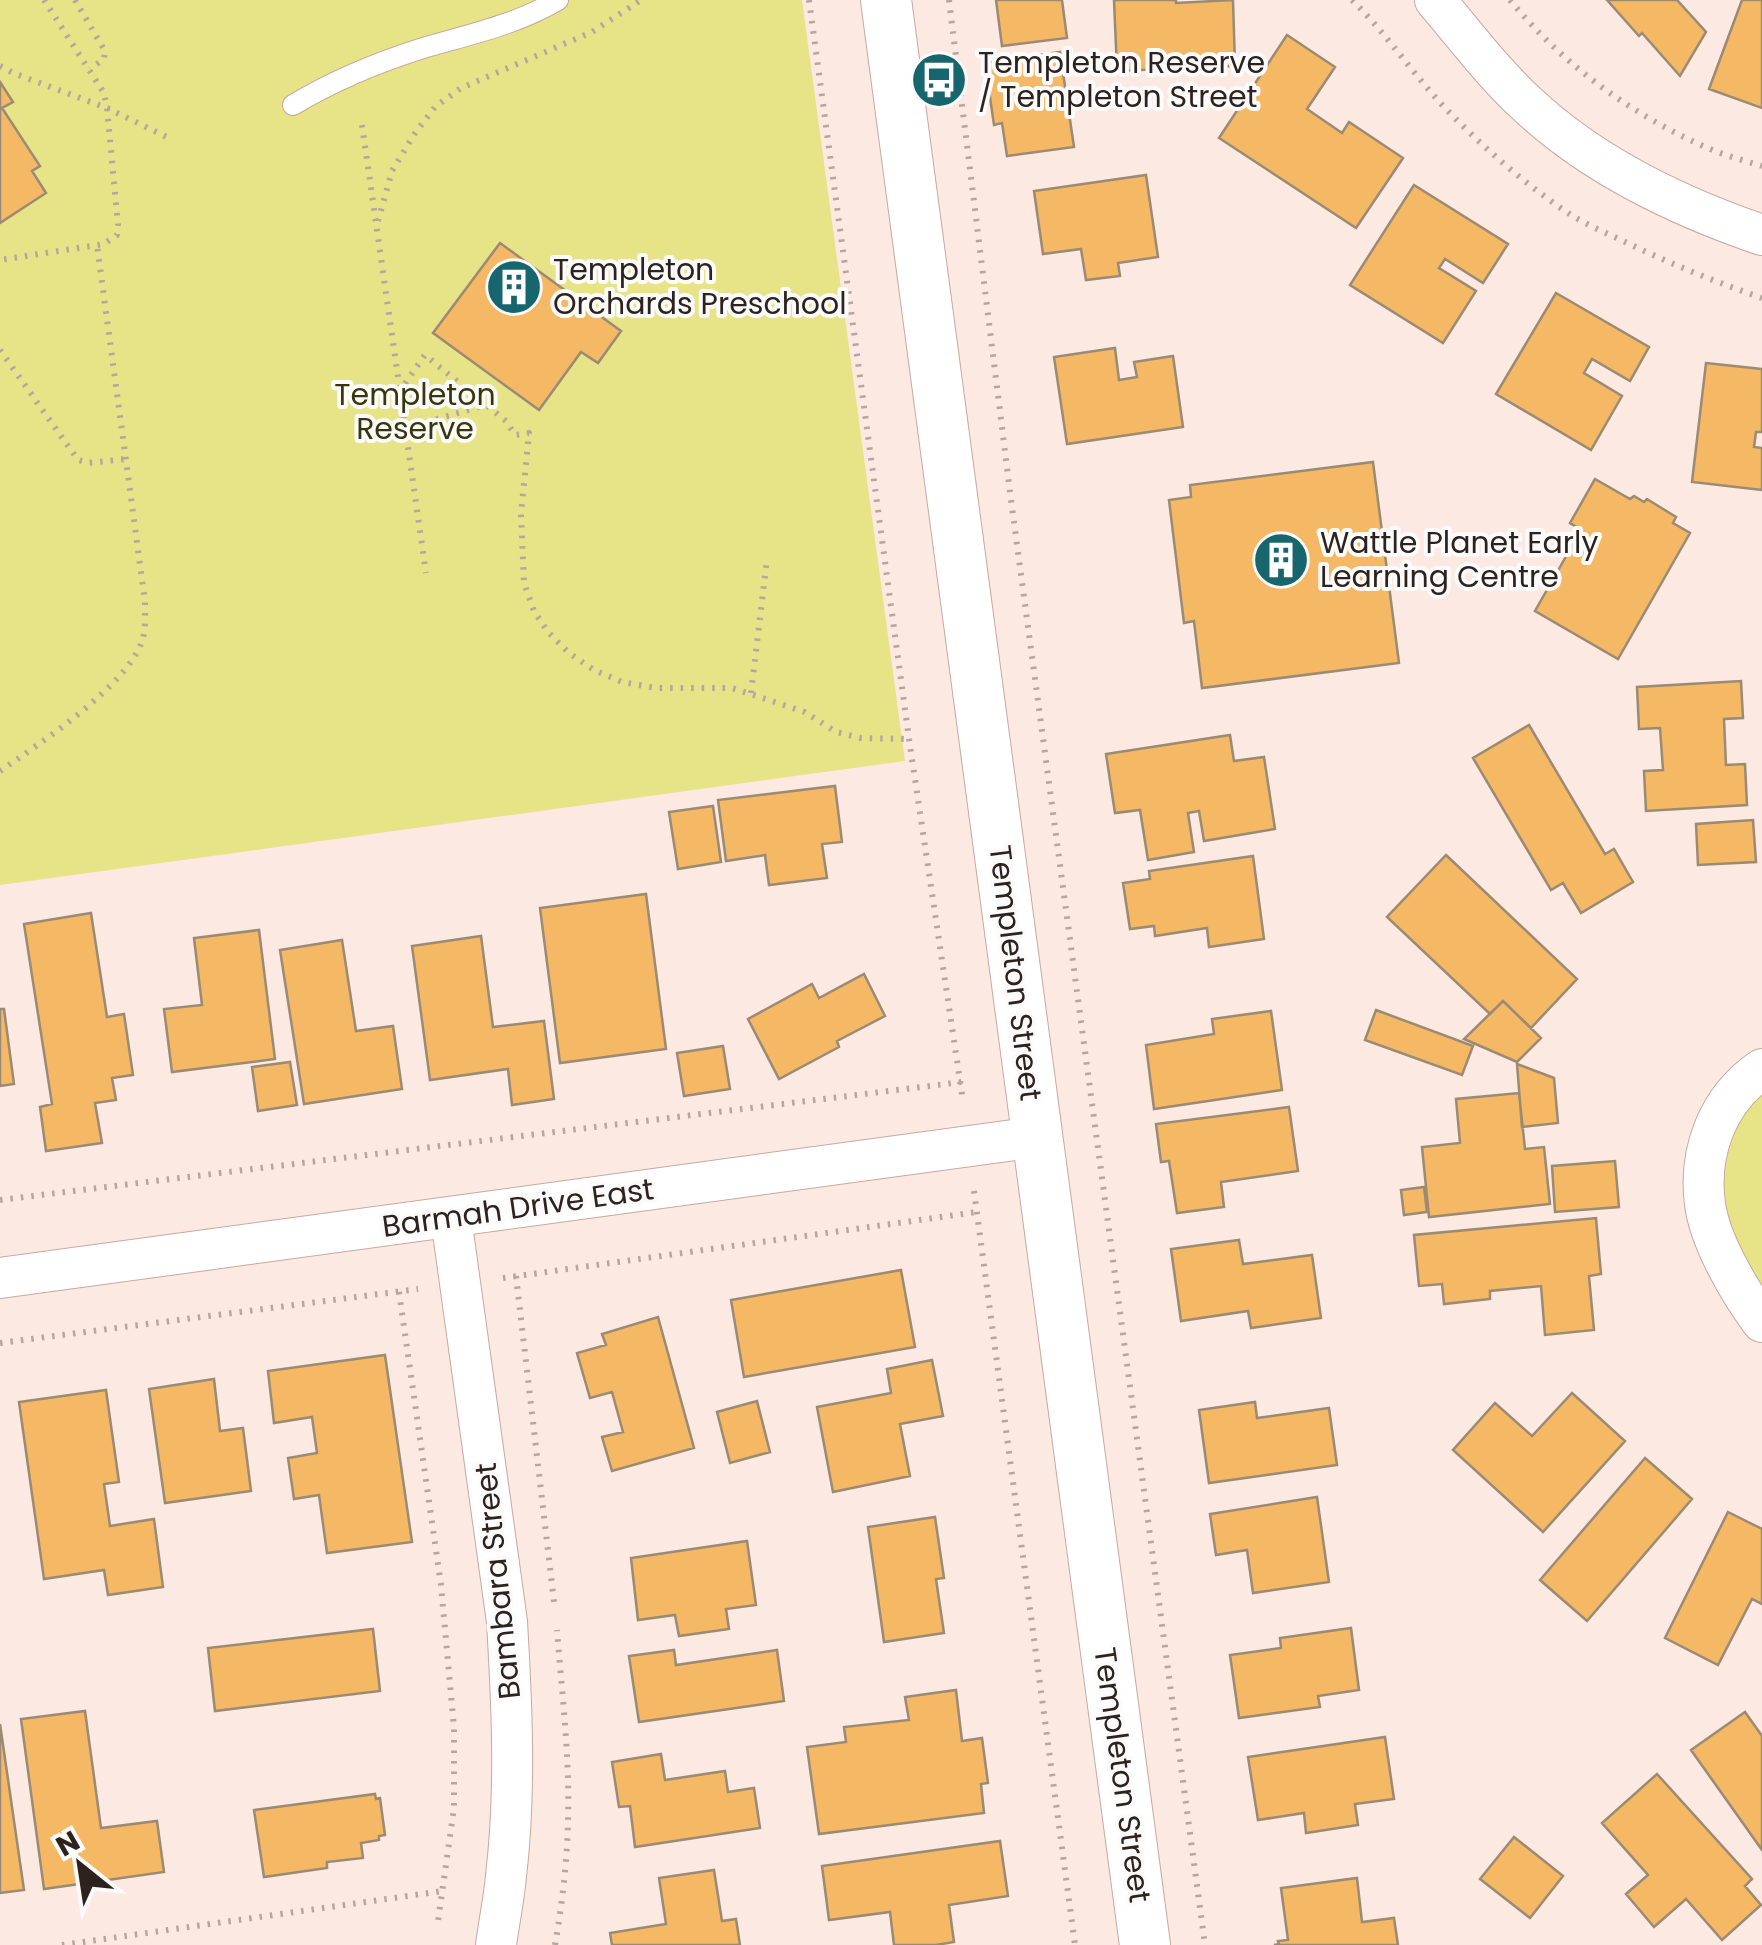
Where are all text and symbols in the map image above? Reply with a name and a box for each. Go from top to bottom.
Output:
place label: Templeton Reserve / Templeton Street [978,41,1265,118]
bus stop icon: Templeton Reserve / Templeton Street [909,50,969,110]
place label: Templeton Orchards Preschool [553,248,847,325]
building icon: Templeton Orchards Preschool [484,257,544,317]
park label: Templeton Reserve [334,373,496,450]
place label: Wattle Planet Early Learning Centre [1320,521,1598,598]
building icon: Wattle Planet Early Learning Centre [1251,530,1311,590]
street label: Templeton Street [978,843,1053,1103]
street label: Barmah Drive East [379,1167,656,1248]
street label: Bambara Street [464,1461,531,1701]
street label: Templeton Street [1083,1645,1162,1905]
north arrow [30,1815,130,1915]
text: N [49,1822,87,1866]

